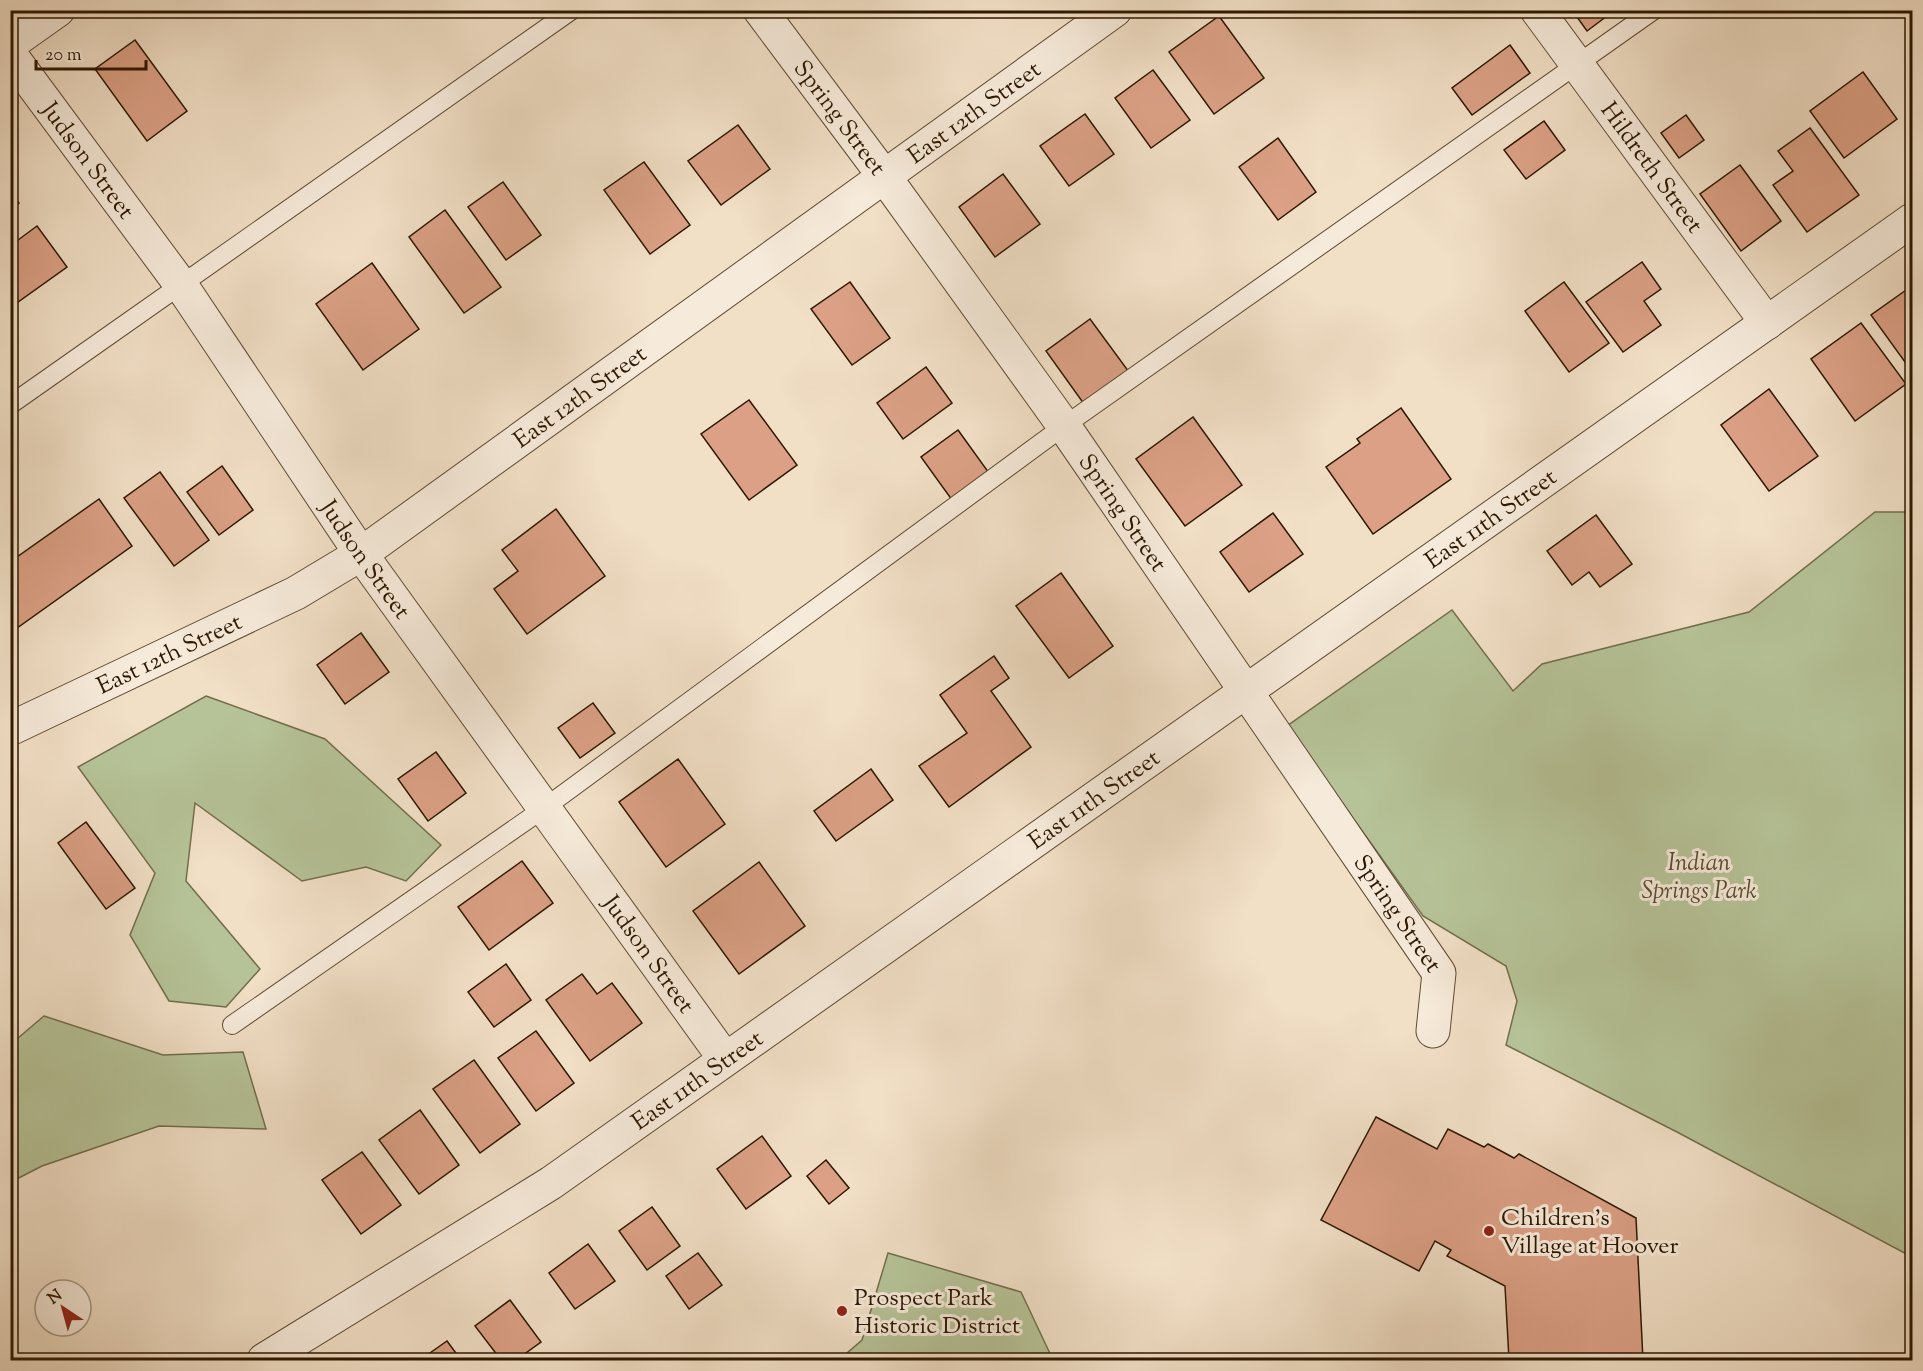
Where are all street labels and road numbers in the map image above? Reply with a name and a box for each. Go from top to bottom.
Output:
street label: Spring Street [784,54,893,183]
street label: East 12th Street [901,54,1049,173]
street label: Judson Street [31,94,142,227]
street label: Hildreth Street [1591,96,1710,241]
street label: East 12th Street [507,338,654,458]
street label: Spring Street [1069,448,1174,579]
street label: East 11th Street [1419,462,1564,578]
street label: Judson Street [310,492,418,627]
street label: East 12th Street [92,606,248,704]
street label: East 11th Street [1022,742,1168,859]
street label: Spring Street [1344,849,1449,980]
street label: Judson Street [592,887,702,1021]
street label: East 11th Street [625,1023,771,1140]

